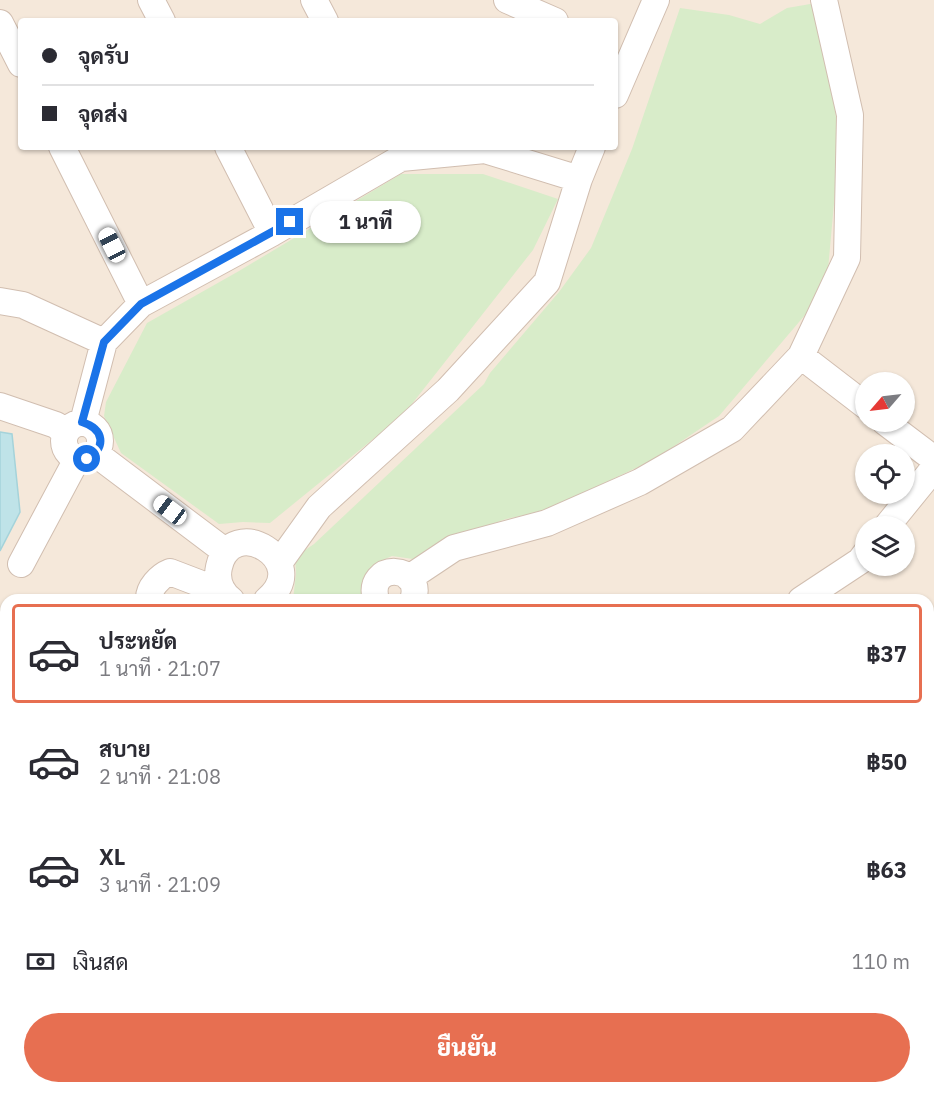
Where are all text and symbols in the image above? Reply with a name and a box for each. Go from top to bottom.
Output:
text: จุดรับ [78,41,129,70]
text: จุดส่ง [78,99,128,128]
callout: 1 นาที [311,201,422,243]
route end [276,208,303,235]
text: 1 นาที [339,208,392,235]
car [96,225,128,265]
north arrow [855,372,915,432]
map controls [855,372,915,576]
button: locate [855,444,915,504]
route start [73,445,100,472]
car [150,492,190,528]
button: layers [855,516,915,576]
text: ประหยัด [99,626,177,655]
icon: car [27,627,81,681]
text: ฿37 [866,639,907,668]
text: 1 นาที · 21:07 [99,655,221,682]
text: สบาย [99,734,151,763]
icon: car [27,735,81,789]
text: ฿50 [866,747,907,776]
text: 2 นาที · 21:08 [99,763,221,790]
text: XL [99,842,125,871]
icon: car [27,843,81,897]
text: ฿63 [866,855,907,884]
text: 3 นาที · 21:09 [99,871,221,898]
icon: cash [24,945,57,978]
text: เงินสด [72,947,129,976]
text: 110 m [852,948,910,975]
button: ยืนยัน [24,1013,910,1082]

